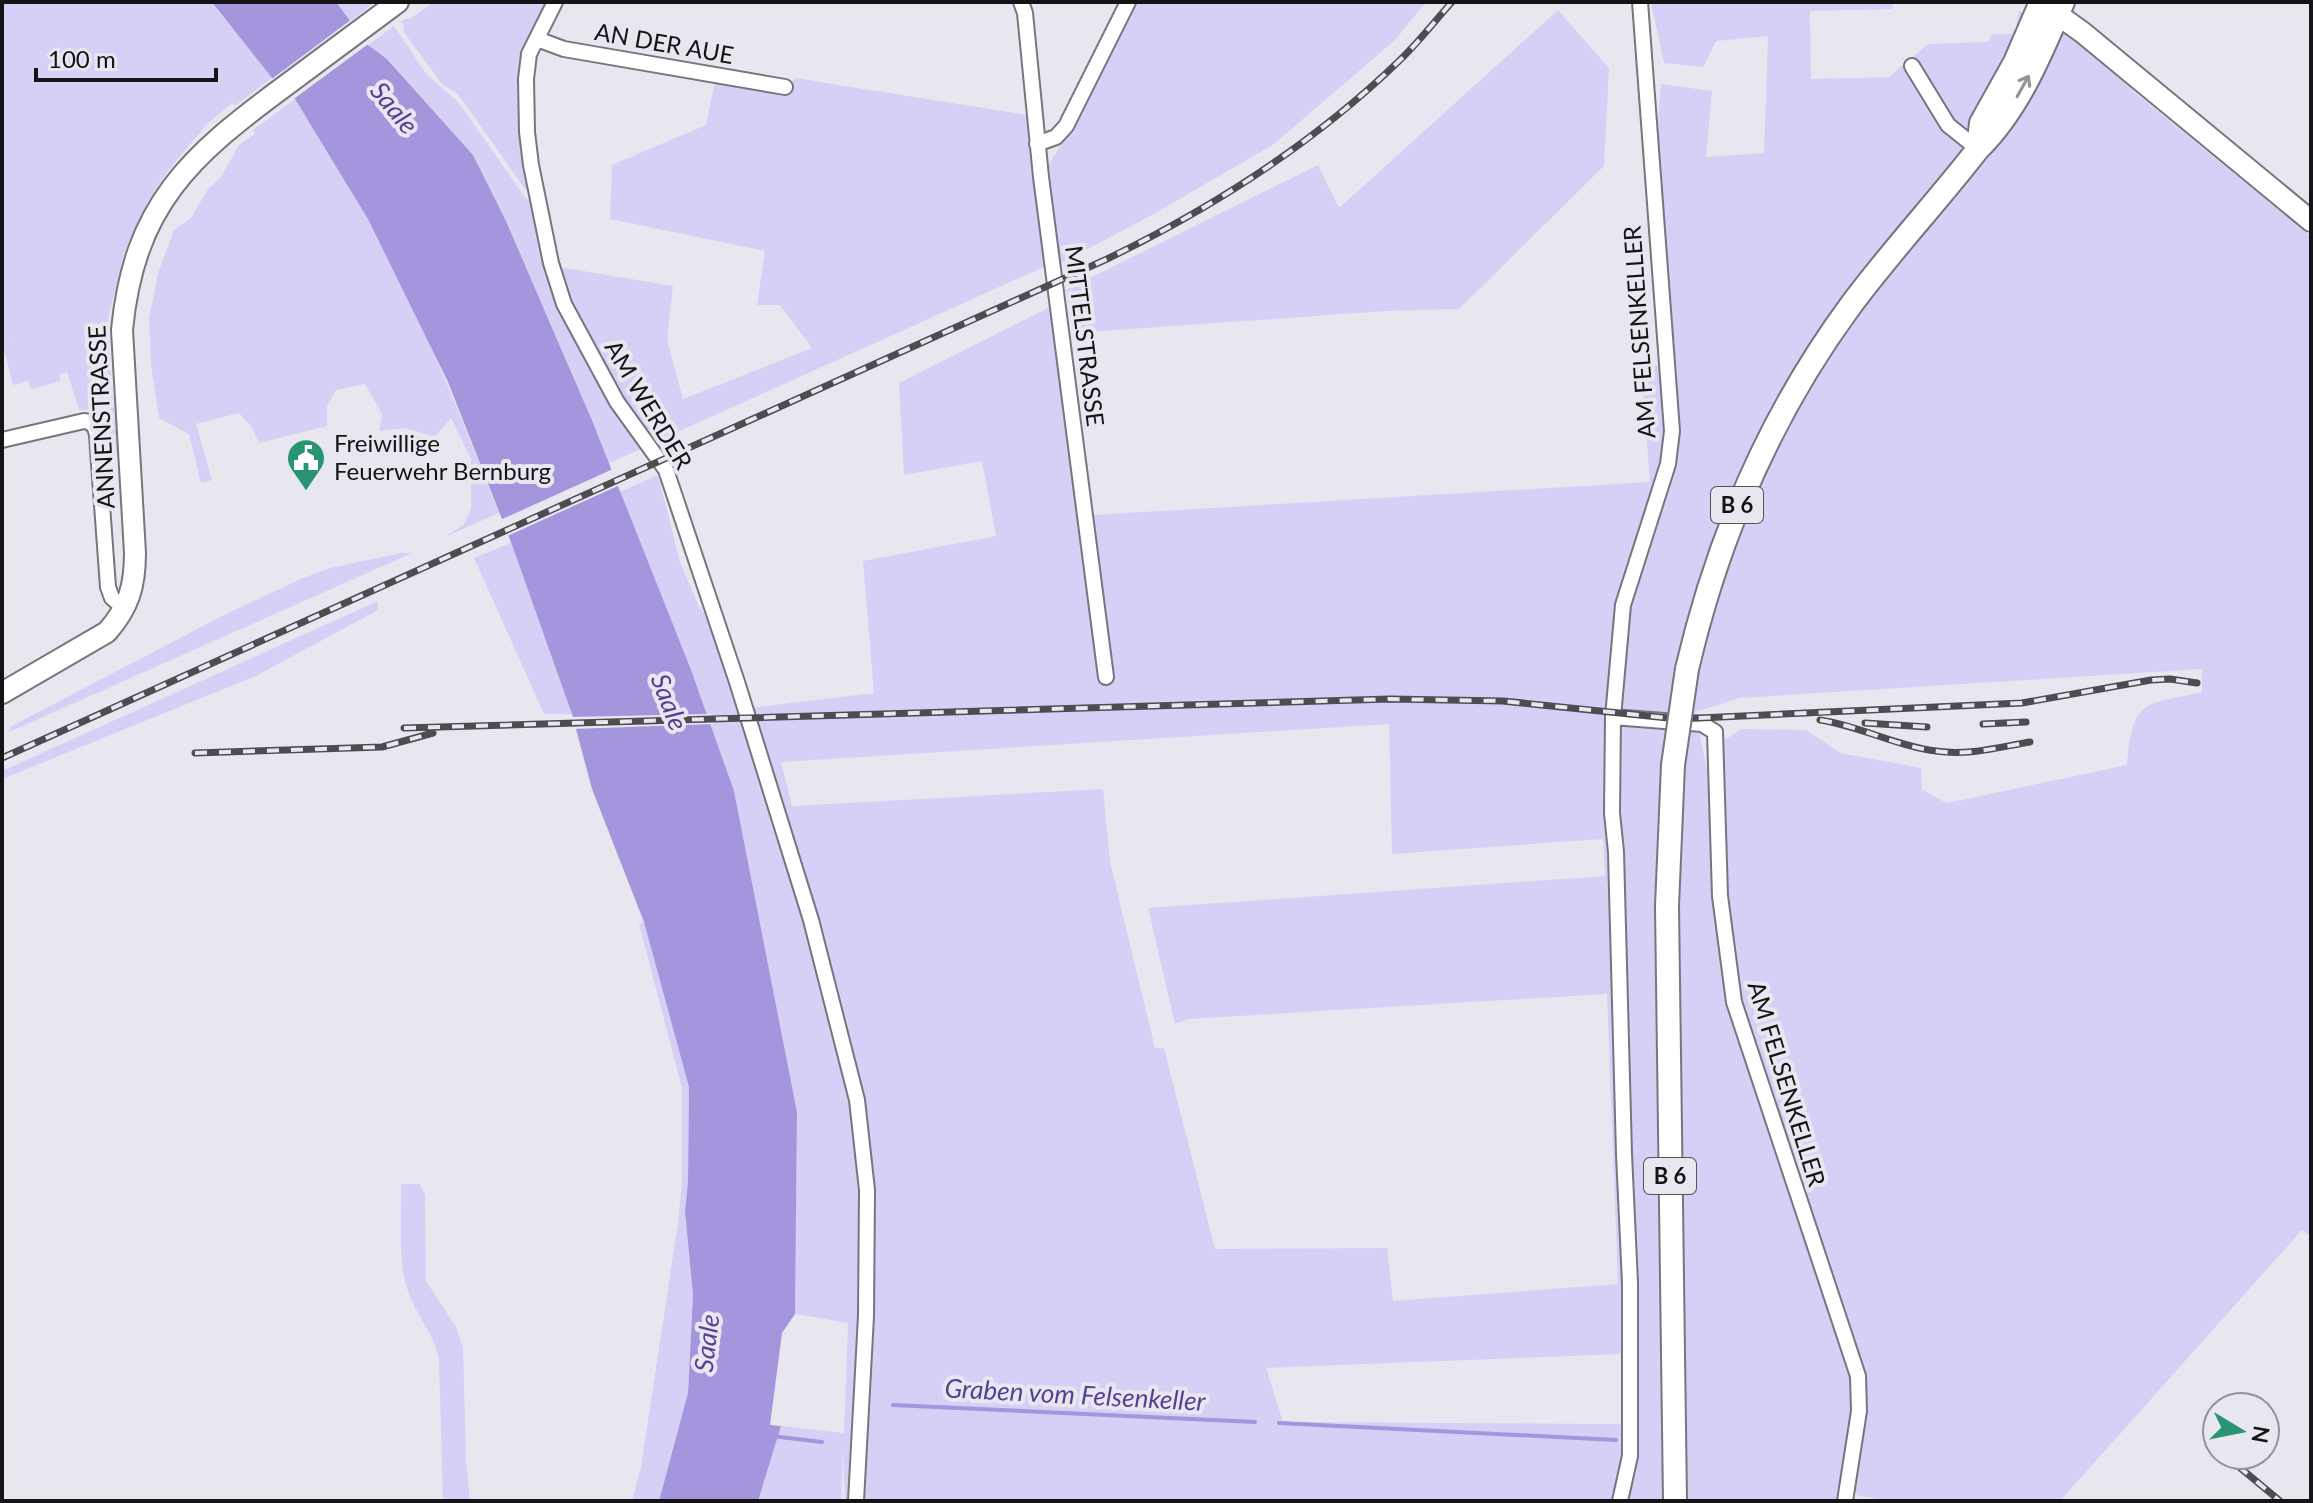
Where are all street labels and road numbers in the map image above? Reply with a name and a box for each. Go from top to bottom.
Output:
street label: AN DER AUE [593,16,736,69]
street label: AM FELSENKELLER [1617,225,1660,439]
street label: MITTELSTRASSE [1060,244,1111,428]
street label: ANNENSTRASSE [81,325,120,509]
street label: AM WERDER [599,335,699,474]
road number: B 6 [1711,487,1763,523]
street label: AM FELSENKELLER [1742,977,1832,1190]
road number: B 6 [1644,1158,1696,1194]

